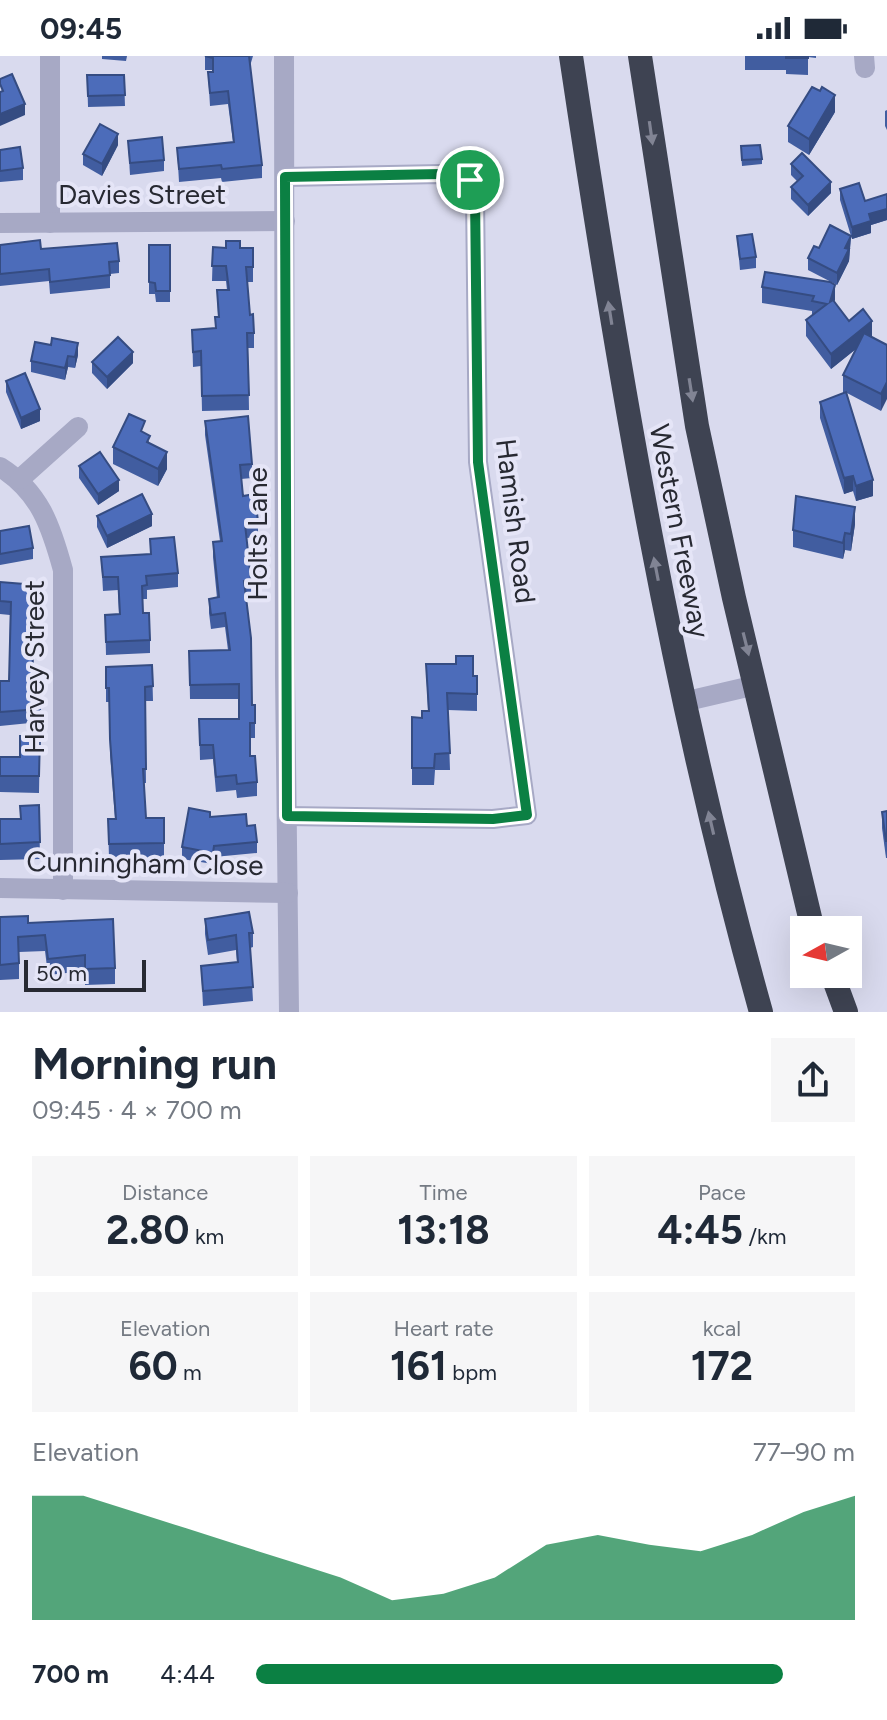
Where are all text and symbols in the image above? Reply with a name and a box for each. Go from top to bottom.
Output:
text: 09:45 [40,10,122,47]
one-way arrow [645,121,658,146]
pin [436,146,504,214]
icon: arrive [448,158,492,202]
street label: Davies Street [58,177,226,211]
one-way arrow [603,300,616,325]
one-way arrow [685,378,697,403]
street label: Western Freeway [643,421,717,641]
street label: Hamish Road [489,437,543,605]
street label: Holts Lane [240,467,274,601]
one-way arrow [649,556,662,581]
street label: Harvey Street [17,580,51,754]
one-way arrow [740,632,752,657]
one-way arrow [704,810,717,835]
street label: Cunningham Close [26,844,264,882]
north arrow [790,916,862,988]
map controls [790,916,862,988]
scale bar [24,956,146,992]
text: 50 m [36,960,87,987]
text: Morning run [32,1037,277,1090]
button: share [771,1038,855,1122]
text: 09:45 · 4 × 700 m [32,1094,242,1126]
text: Distance [122,1179,208,1206]
text: Time [420,1179,467,1206]
text: Pace [698,1179,746,1206]
text: 2.80 [106,1206,189,1254]
text: 13:18 [397,1206,490,1254]
text: 4:45 [657,1206,743,1254]
text: km [189,1223,224,1250]
text: /km [743,1223,786,1250]
text: Elevation [120,1315,210,1342]
text: Heart rate [394,1315,493,1342]
text: kcal [703,1315,741,1342]
text: 60 [129,1342,178,1390]
text: 161 [390,1342,447,1390]
text: 172 [691,1342,753,1390]
text: m [178,1359,202,1386]
text: bpm [447,1359,497,1386]
text: Elevation [32,1436,139,1468]
text: 77–90 m [753,1436,855,1468]
text: 700 m [32,1658,109,1690]
text: 4:44 [160,1658,215,1690]

